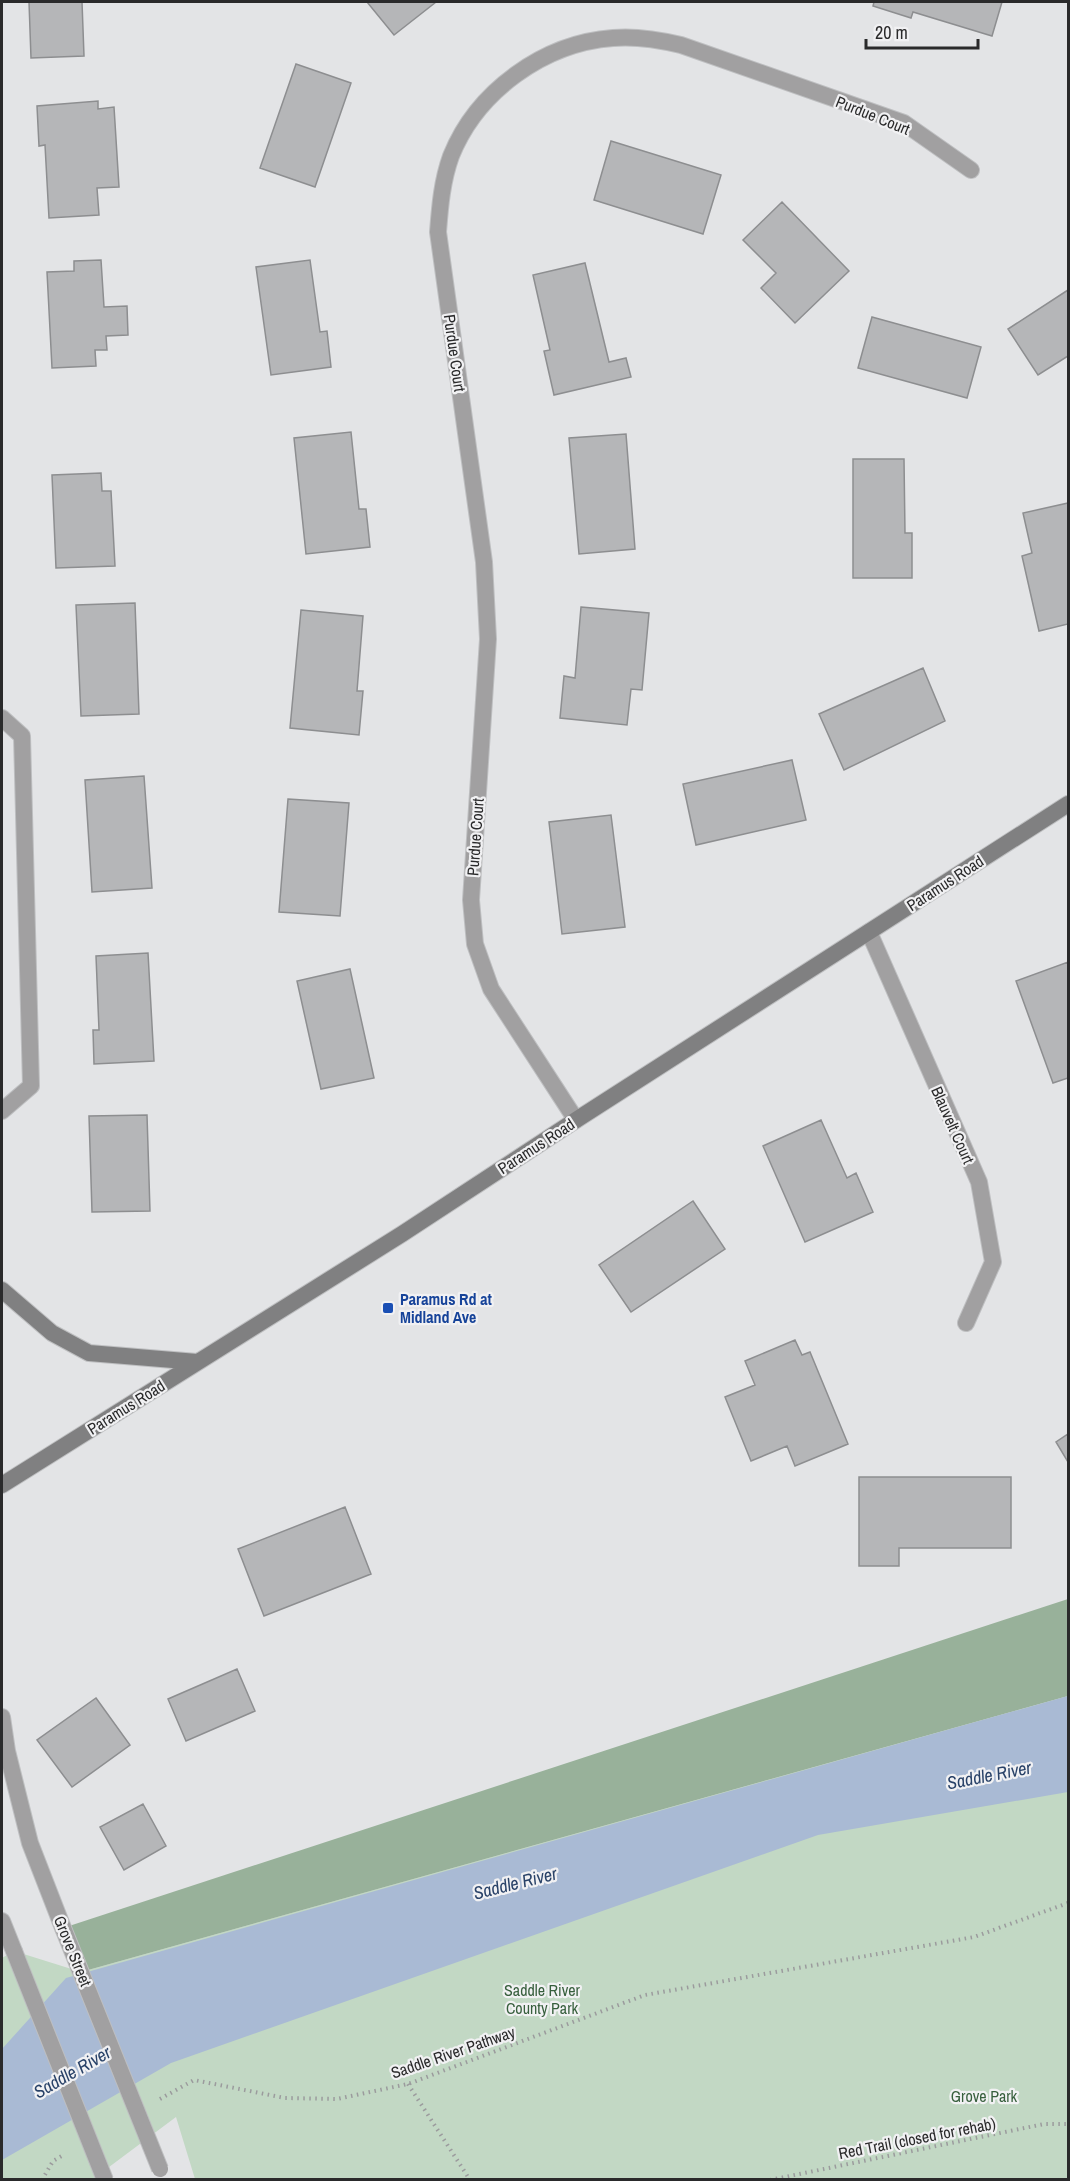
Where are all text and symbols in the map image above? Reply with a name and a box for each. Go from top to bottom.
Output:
scale bar [866,12,978,50]
text: 20 m [875,20,908,45]
street label: Purdue Court [833,90,914,140]
street label: Purdue Court [439,313,471,394]
street label: Purdue Court [461,797,489,877]
street label: Paramus Road [902,850,988,916]
street label: Blauvelt Court [926,1083,980,1167]
street label: Paramus Road [493,1113,579,1179]
place label: Paramus Rd at Midland Ave [400,1288,493,1328]
marker: Paramus Rd at Midland Ave [381,1301,395,1315]
street label: Paramus Road [83,1374,169,1440]
water label: Saddle River [945,1754,1034,1795]
water label: Saddle River [471,1860,560,1905]
street label: Grove Street [49,1912,97,1990]
park label: Saddle River County Park [504,1979,581,2019]
street label: Saddle River Pathway [388,2020,518,2084]
water label: Saddle River [29,2039,116,2104]
park label: Grove Park [951,2085,1018,2107]
street label: Red Trail (closed for rehab) [837,2112,997,2164]

